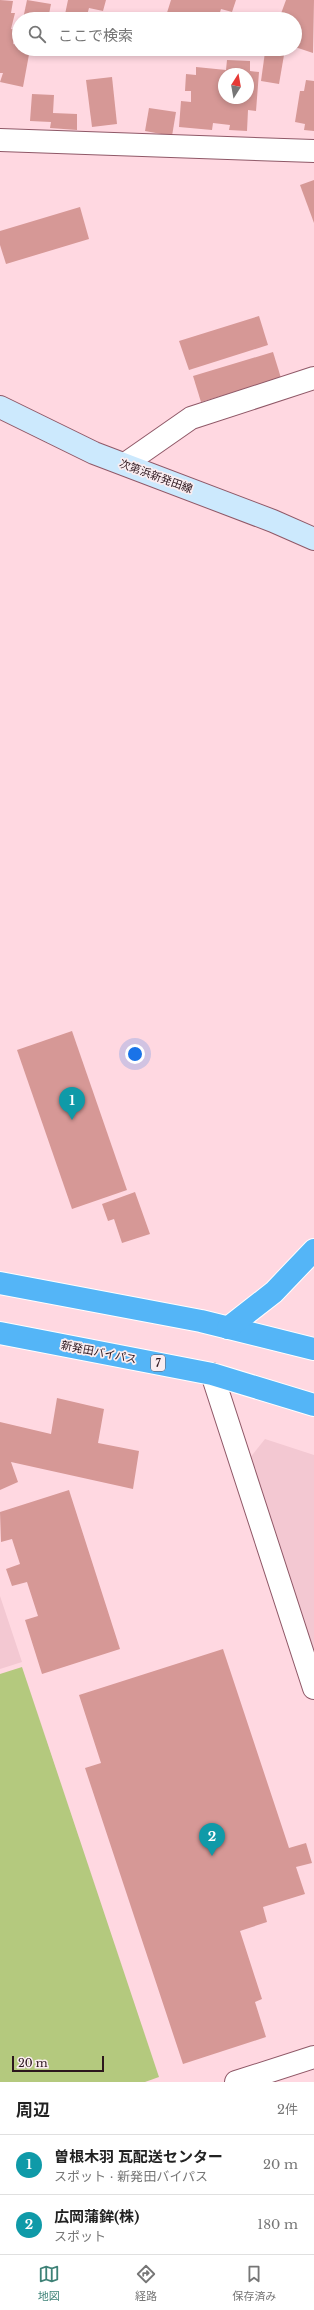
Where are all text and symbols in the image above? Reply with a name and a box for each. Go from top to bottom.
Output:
search box [12,12,302,56]
icon: search [26,23,48,45]
text: ここで検索 [58,26,133,45]
north arrow [218,68,254,104]
street label: 次第浜新発田線 [117,456,195,496]
your location [125,1044,145,1064]
pin: 1 [59,1087,85,1120]
street label: 新発田バイパス [60,1338,138,1366]
road number: 7 [151,1355,165,1371]
pin: 2 [199,1823,225,1856]
scale bar [12,2054,104,2073]
text: 20 m [18,2056,48,2070]
text: 周辺 [16,2100,50,2121]
text: 2件 [277,2101,298,2118]
text: 曽根木羽 瓦配送センター [54,2147,223,2166]
text: 1 [26,2156,32,2173]
text: 20 m [263,2156,298,2173]
text: スポット · 新発田バイパス [54,2168,208,2185]
text: 広岡蒲鉾(株) [54,2207,139,2226]
text: 2 [25,2216,33,2233]
text: 180 m [257,2216,298,2233]
text: スポット [54,2228,106,2245]
tab: 地図 [38,2263,60,2303]
tab: 経路 [135,2263,157,2303]
tab: 保存済み [232,2263,276,2303]

